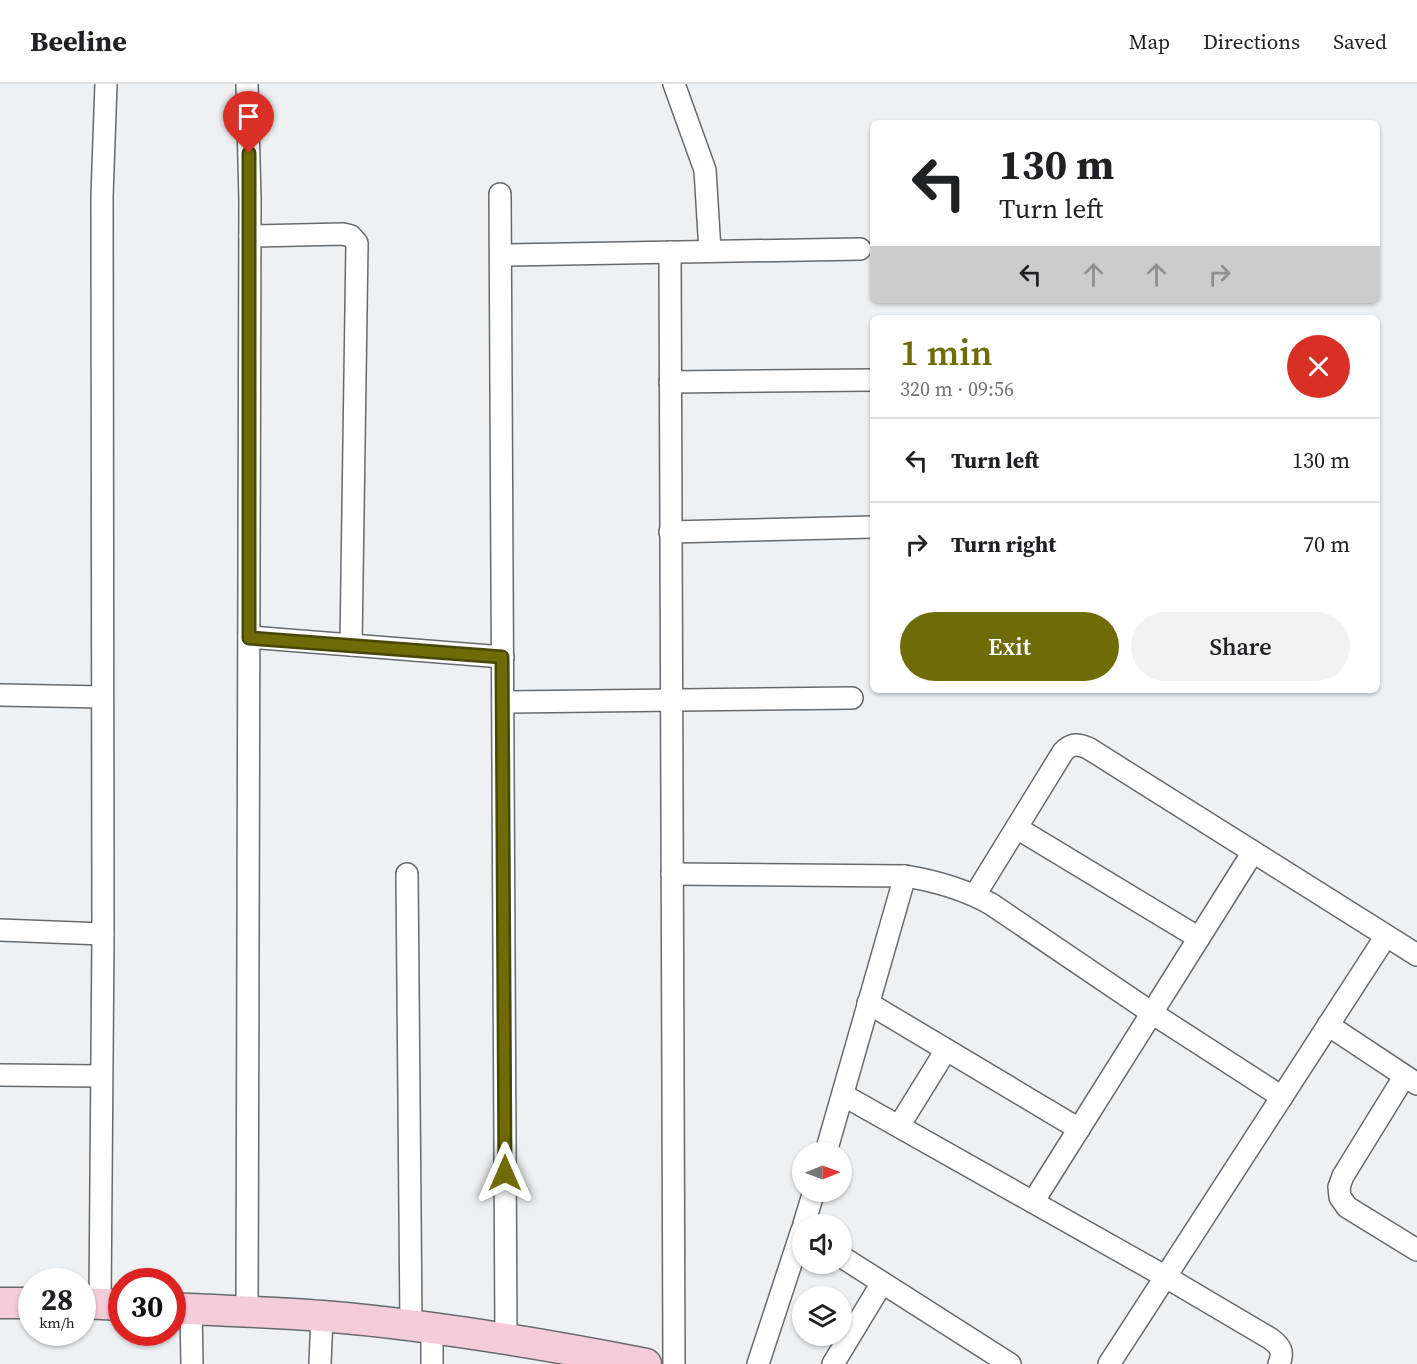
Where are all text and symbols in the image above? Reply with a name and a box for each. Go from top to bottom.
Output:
text: Beeline [30,22,127,60]
text: Map [1129,27,1170,56]
text: Directions [1203,27,1300,56]
text: Saved [1333,27,1387,56]
pin [223,91,274,153]
icon: arrive [232,100,265,133]
text: 130 m [999,135,1114,193]
icon: left [900,144,978,222]
text: Turn left [999,190,1103,227]
icon: left [1014,258,1047,291]
icon: ahead [1077,258,1110,291]
icon: ahead [1140,258,1173,291]
icon: right [1203,258,1236,291]
text: 1 min [900,328,992,377]
button: close [1287,335,1350,398]
text: 320 m · 09:56 [900,375,1014,403]
icon: left [900,444,933,477]
text: Turn left [951,445,1039,475]
text: 130 m [1292,445,1350,475]
icon: right [900,528,933,561]
text: Turn right [951,529,1056,559]
text: 70 m [1303,529,1350,559]
button: Exit [900,612,1119,681]
button: Share [1131,612,1350,681]
position arrow [473,1141,537,1205]
north arrow [792,1142,852,1202]
map controls [792,1142,852,1346]
button: sound [792,1214,852,1274]
speed limit sign: 30 [108,1268,186,1346]
text: 28 [41,1279,73,1320]
button: layers [792,1286,852,1346]
text: km/h [39,1312,75,1333]

